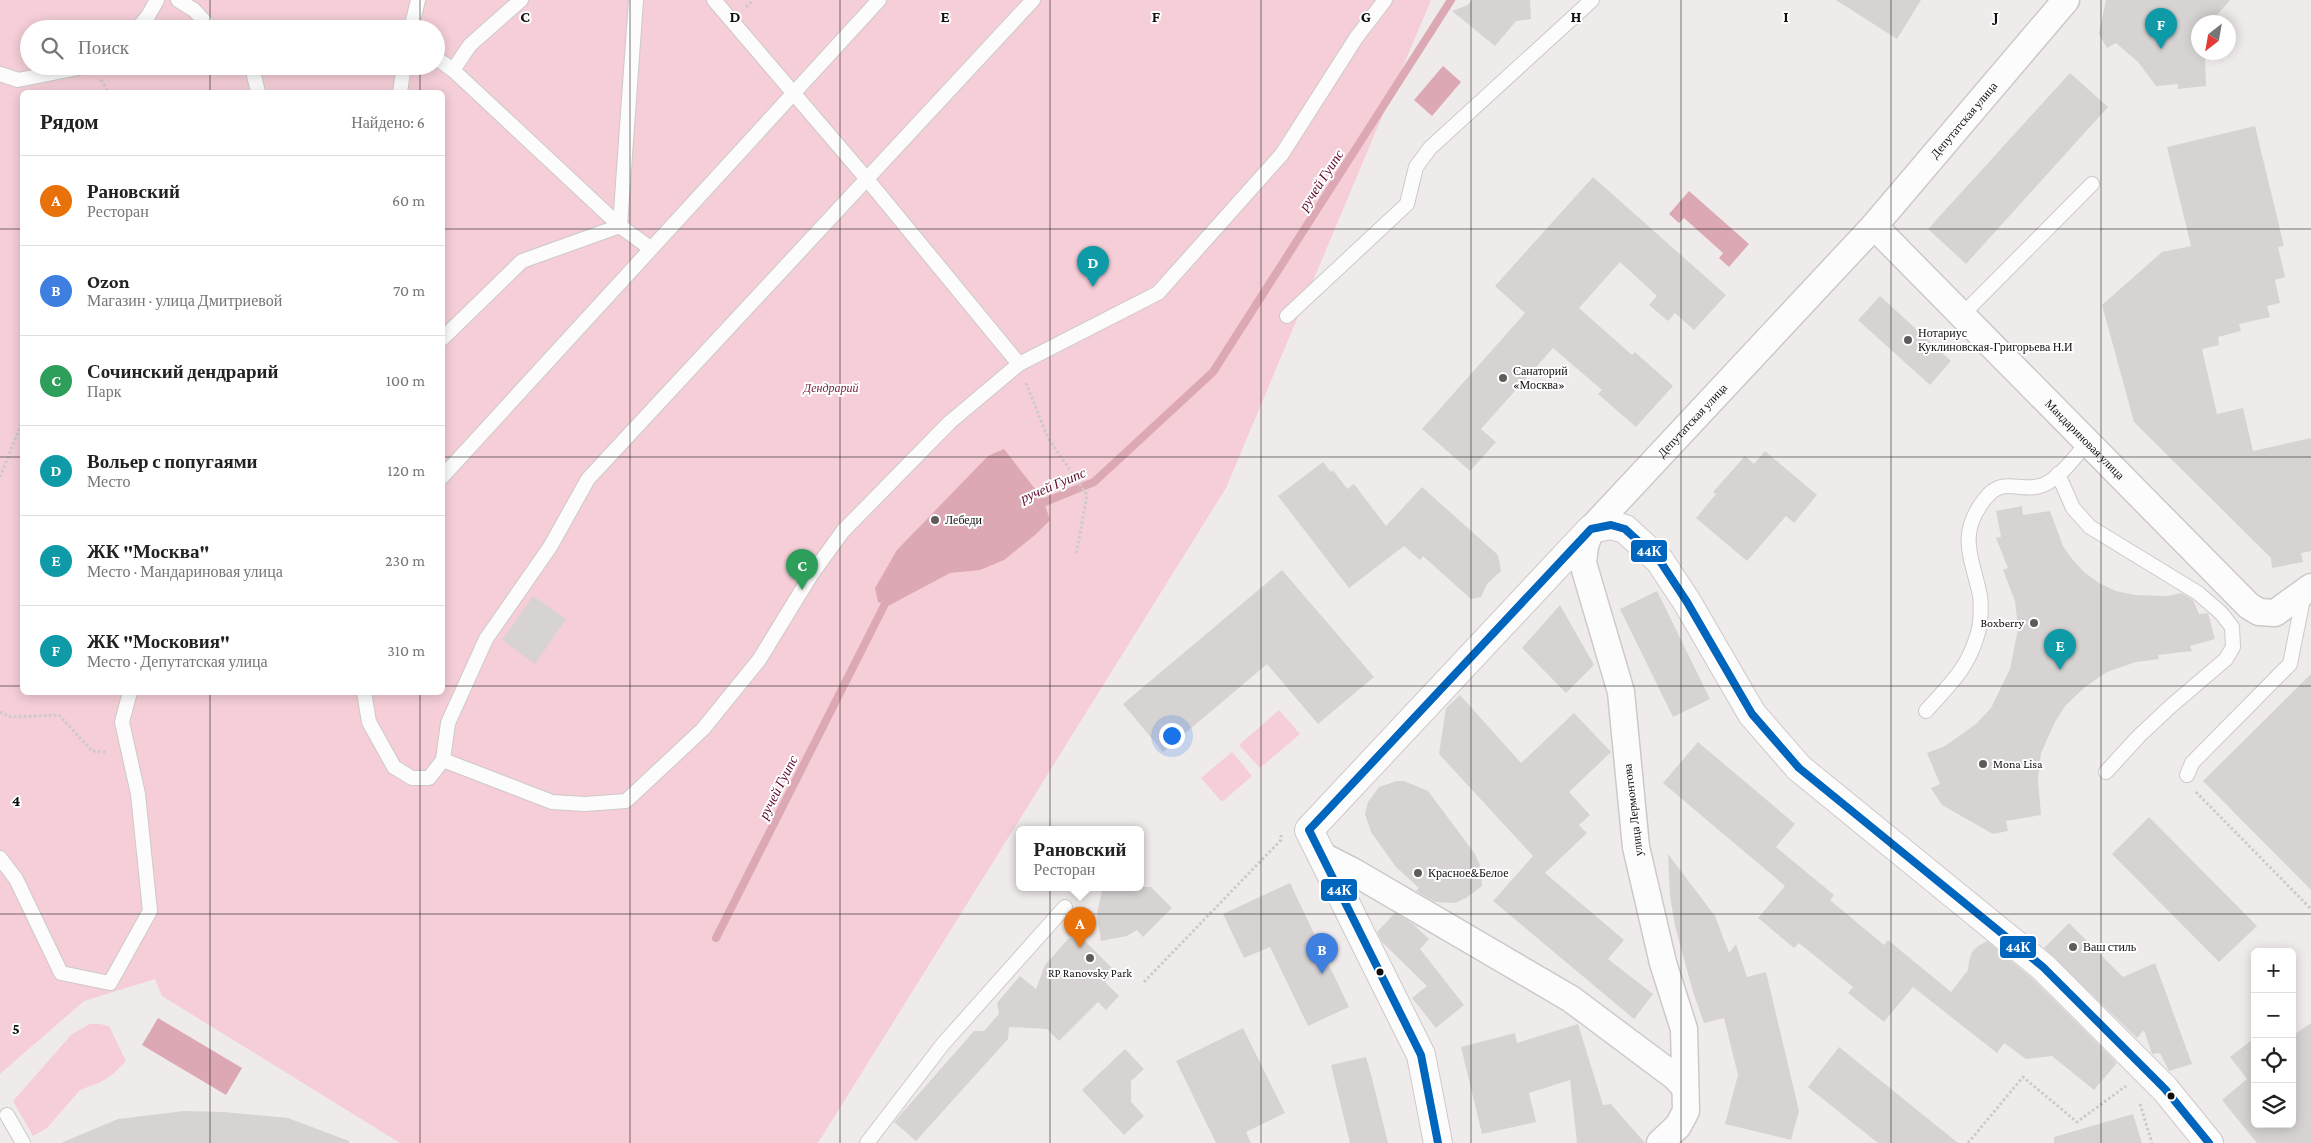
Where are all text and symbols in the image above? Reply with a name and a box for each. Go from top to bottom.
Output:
text: C [520,8,530,25]
text: D [729,8,741,25]
text: E [940,8,950,25]
text: F [1152,8,1161,25]
text: G [1361,8,1371,25]
text: H [1571,8,1582,25]
text: I [1783,8,1789,25]
text: J [1991,8,1999,25]
pin: F [2145,8,2177,49]
north arrow [2191,15,2236,60]
search box [20,20,445,75]
icon: search [38,34,66,62]
text: Поиск [78,37,129,58]
street label: Депутатская улица [1928,79,2001,161]
text: Рядом [40,110,99,134]
text: Найдено: 6 [351,114,425,131]
water label: ручей Гуипс [1295,146,1347,214]
text: Рановский [87,181,180,202]
text: A [51,192,61,209]
text: 60 m [392,192,425,209]
text: Ресторан [87,203,149,220]
pin: D [1077,246,1109,287]
text: Ozon [87,271,130,292]
text: B [51,282,61,299]
text: 70 m [393,282,425,299]
text: Магазин · улица Дмитриевой [87,292,282,309]
place label: Нотариус Куклиновская-Григорьева Н.И [1918,326,2073,354]
marker: Нотариус Куклиновская-Григорьева Н.И [1902,334,1914,346]
text: Сочинский дендрарий [87,361,278,382]
place label: Санаторий «Москва» [1513,364,1568,392]
text: C [51,372,61,389]
text: 100 m [386,372,425,389]
marker: Санаторий «Москва» [1497,372,1509,384]
street label: Депутатская улица [1655,380,1731,460]
park label: Дендрарий [803,381,858,395]
text: Парк [87,383,121,400]
street label: Мандариновая улица [2042,397,2128,483]
text: Вольер с попугаями [87,451,258,472]
text: D [50,462,62,479]
text: 120 m [387,462,425,479]
water label: ручей Гуипс [1017,464,1089,506]
text: Место [87,473,130,490]
place label: Лебеди [945,513,983,527]
marker: Лебеди [929,514,941,526]
line badge: 44К [1630,539,1668,563]
text: ЖК "Москва" [87,541,209,562]
text: 44К [1636,543,1662,559]
pin: C [786,549,818,590]
text: E [51,552,61,569]
text: 230 m [385,552,425,569]
text: Место · Мандариновая улица [87,563,283,580]
place label: Boxberry [1981,616,2024,630]
marker: Boxberry [2028,617,2040,629]
pin: E [2044,629,2076,670]
text: ЖК "Московия" [87,631,230,652]
text: F [52,642,60,659]
text: 310 m [387,642,425,659]
text: Место · Депутатская улица [87,653,268,670]
your location [1159,723,1185,749]
water label: ручей Гуипс [755,752,801,822]
place label: Mona Lisa [1993,757,2043,771]
marker: Mona Lisa [1977,758,1989,770]
street label: улица Лермонтова [1620,762,1646,857]
text: 4 [12,792,21,809]
popup [1016,826,1144,891]
text: Рановский [1034,839,1126,860]
text: Ресторан [1034,861,1095,878]
place label: Красное&Белое [1428,866,1509,880]
marker: Красное&Белое [1412,867,1424,879]
line badge: 44К [1320,878,1358,902]
text: 44К [1326,882,1352,898]
pin: A [1064,907,1096,948]
pin: B [1306,933,1338,974]
line badge: 44К [1999,935,2037,959]
text: 44К [2005,939,2031,955]
place label: Ваш стиль [2083,940,2137,954]
marker: Ваш стиль [2067,941,2079,953]
map controls [2251,948,2296,1128]
button: + [2251,948,2296,993]
marker: RP Ranovsky Park [1084,952,1096,964]
place label: RP Ranovsky Park [1048,966,1132,980]
unlabelled marker [1375,967,1385,977]
button: − [2251,993,2296,1038]
text: 5 [12,1020,20,1037]
button: locate [2251,1038,2296,1083]
button: layers [2251,1083,2296,1128]
unlabelled marker [2166,1091,2176,1101]

